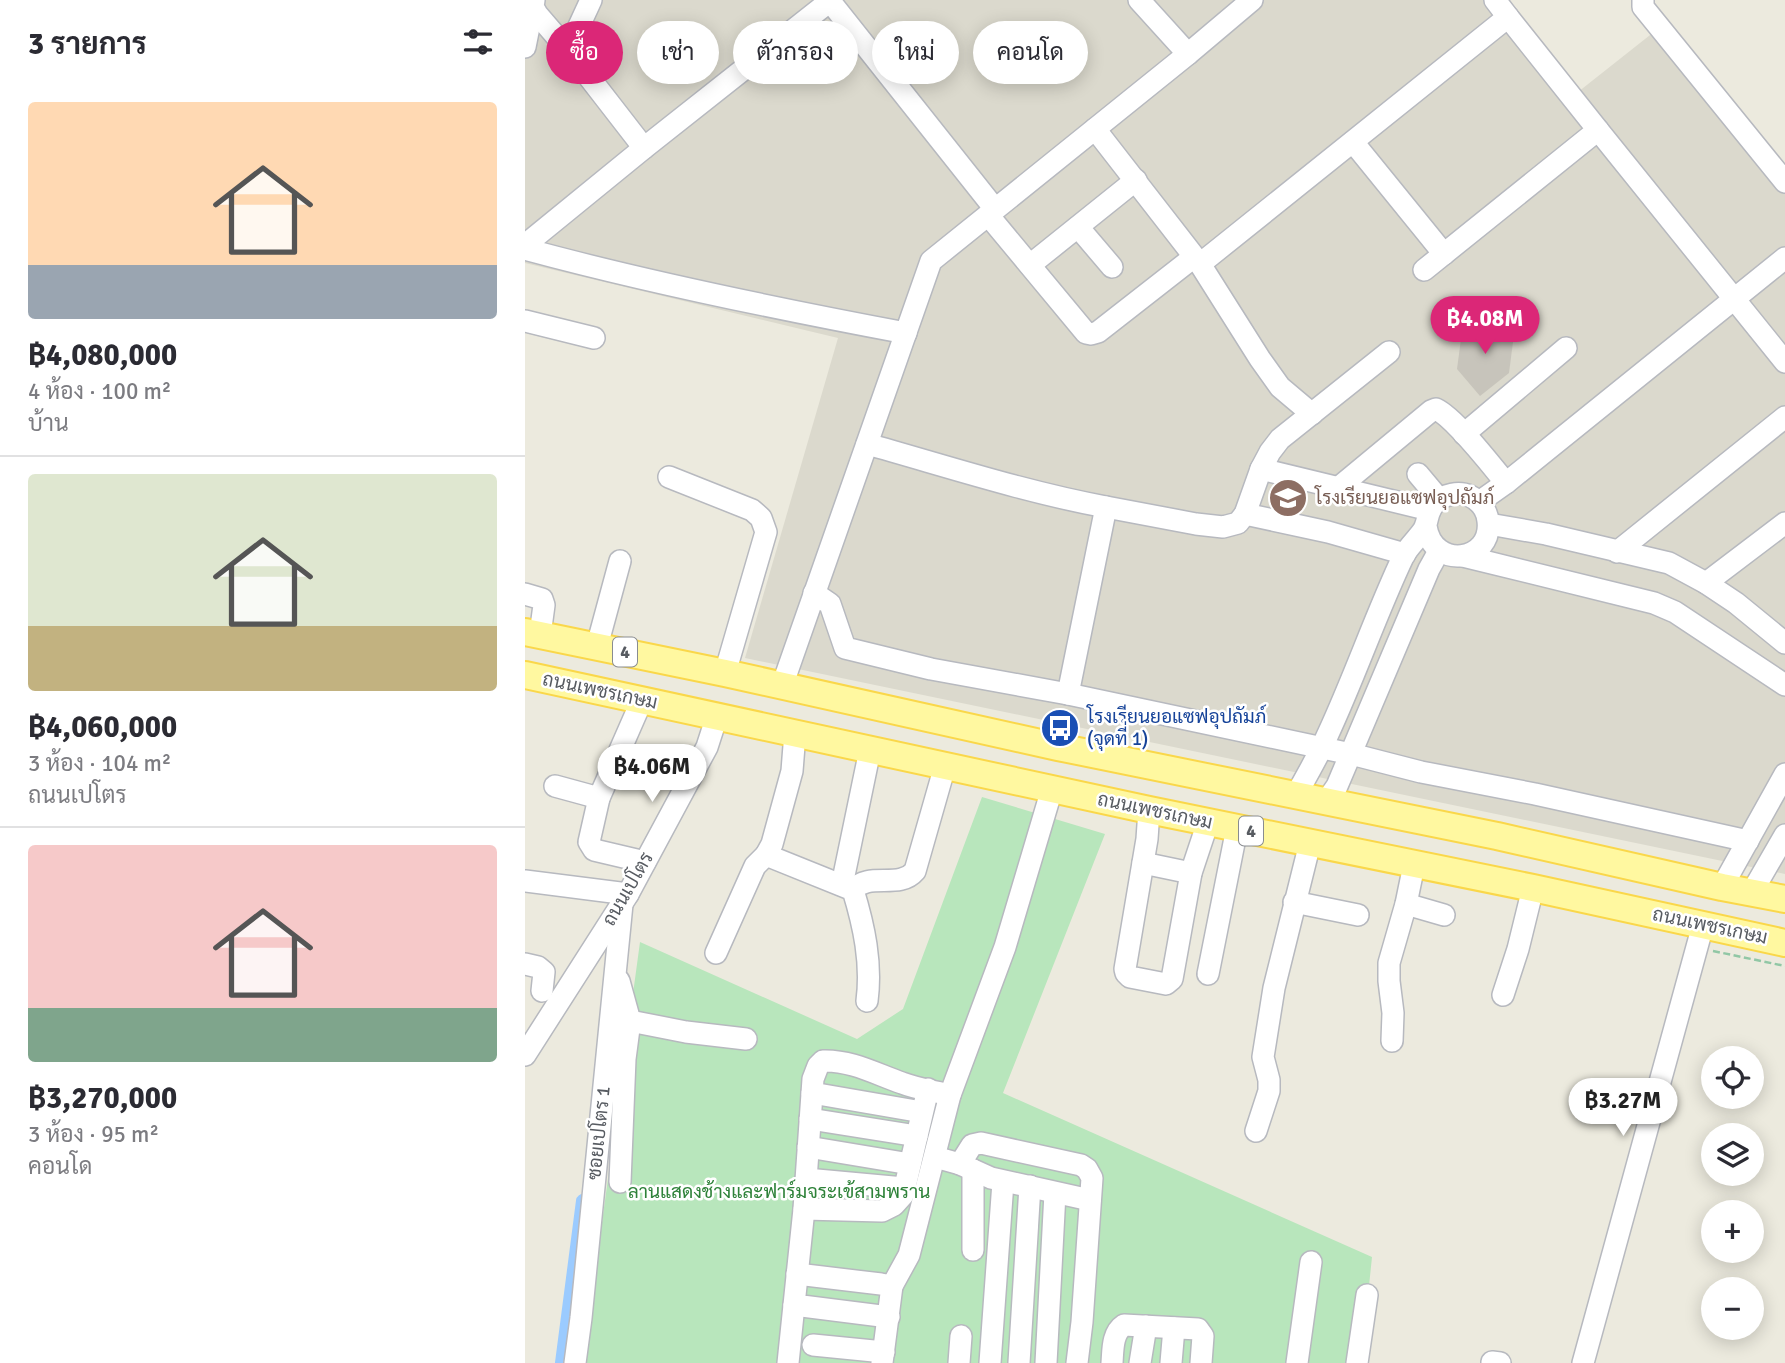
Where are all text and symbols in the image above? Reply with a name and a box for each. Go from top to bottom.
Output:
chip: ซื้อ [546,21,623,84]
chip: เช่า [637,21,719,84]
chip: ตัวกรอง [733,21,858,84]
chip: ใหม่ [872,21,959,84]
chip: คอนโด [973,21,1088,84]
icon: filters [459,23,497,61]
text: 3 รายการ [28,26,147,63]
icon: home [200,147,326,273]
pin: ฿4.08M [1428,296,1542,356]
text: ฿4.08M [1447,304,1523,333]
text: ฿4,080,000 [28,337,177,374]
text: 4 ห้อง · 100 m² [28,377,172,406]
text: บ้าน [28,409,69,438]
school or university icon: โรงเรียนยอแซฟอุปถัมภ์ [1267,477,1309,519]
place label: โรงเรียนยอแซฟอุปถัมภ์ [1314,485,1495,510]
icon: home [200,519,326,645]
road number: 4 [613,638,637,666]
street label: ถนนเพชรเกษม [540,667,660,715]
place label: โรงเรียนยอแซฟอุปถัมภ์ (จุดที่ 1) [1086,704,1267,751]
bus stop icon: โรงเรียนยอแซฟอุปถัมภ์ (จุดที่ 1) [1039,707,1081,749]
text: ฿4,060,000 [28,709,177,746]
pin: ฿4.06M [595,744,709,804]
text: 3 ห้อง · 104 m² [28,749,172,778]
text: ฿4.06M [614,752,690,781]
text: ถนนเปโตร [28,781,127,810]
street label: ถนนเพชรเกษม [1095,787,1215,835]
road number: 4 [1239,816,1263,846]
street label: ถนนเปโตร [596,847,659,930]
icon: home [200,890,326,1016]
street label: ถนนเพชรเกษม [1650,902,1770,950]
map controls [1701,1046,1764,1340]
button: locate [1701,1046,1764,1109]
pin: ฿3.27M [1566,1078,1680,1138]
text: ฿3,270,000 [28,1080,177,1117]
street label: ซอยเปโตร 1 [581,1085,616,1181]
text: ฿3.27M [1585,1086,1661,1115]
text: 3 ห้อง · 95 m² [28,1120,159,1149]
button: layers [1701,1123,1764,1186]
text: คอนโด [28,1152,92,1181]
park label: ลานแสดงช้างและฟาร์มจระเข้สามพราน [628,1179,930,1204]
button: + [1701,1200,1764,1263]
button: − [1701,1277,1764,1340]

